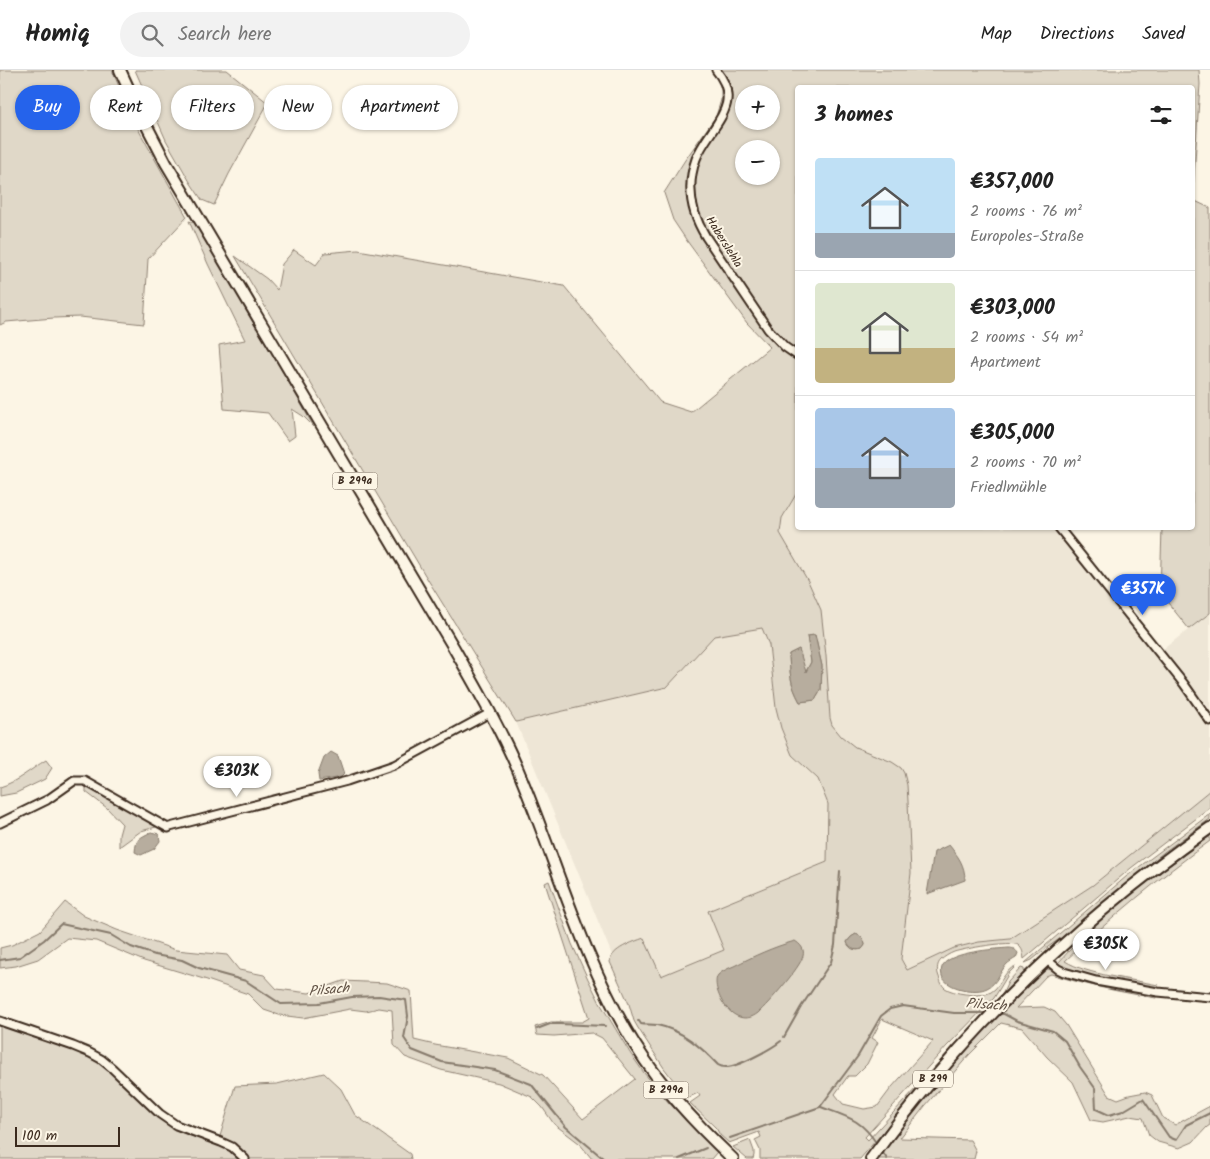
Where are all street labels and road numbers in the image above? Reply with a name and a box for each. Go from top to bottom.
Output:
street label: Haberslehla [701,212,748,272]
road number: B 299a [332,472,378,490]
road number: B 299 [913,1071,953,1088]
road number: B 299a [644,1082,688,1098]

